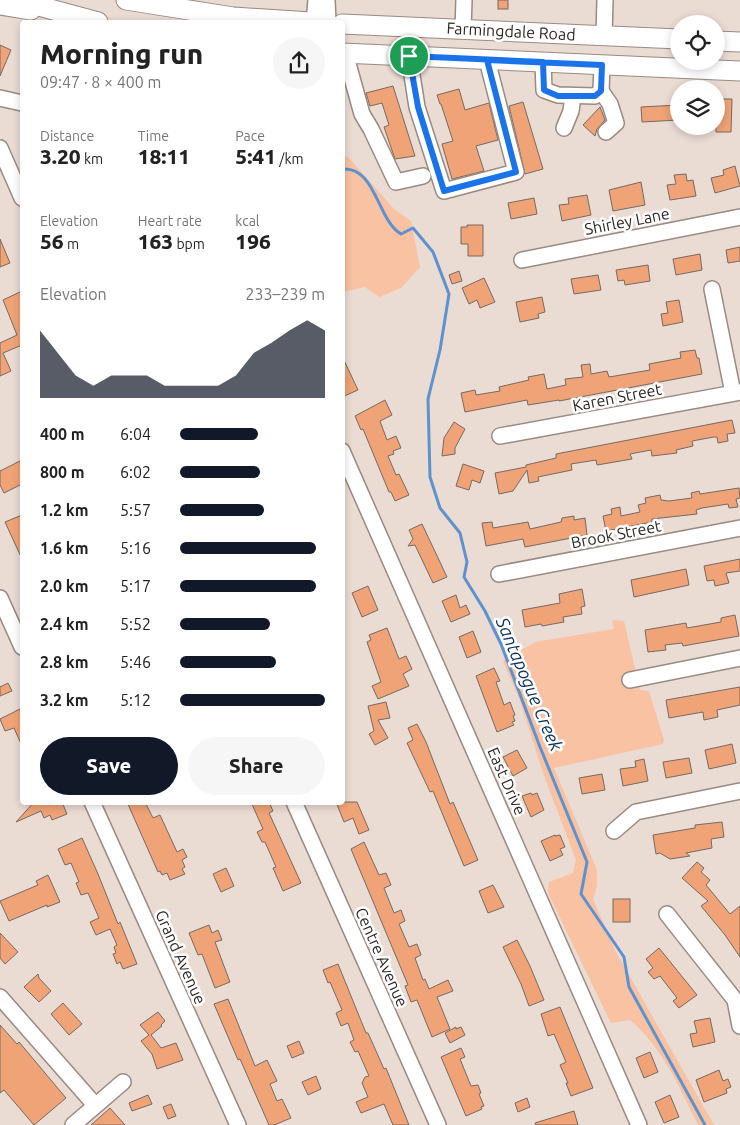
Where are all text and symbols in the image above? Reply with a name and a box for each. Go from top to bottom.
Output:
map controls [670,15,725,135]
button: locate [670,15,725,70]
street label: Farmingdale Road [446,19,576,43]
pin [388,35,430,77]
button: share [273,37,325,89]
text: Morning run [40,38,203,69]
icon: arrive [395,42,423,70]
text: 09:47 · 8 × 400 m [40,73,161,91]
button: layers [670,80,725,135]
text: Distance [40,128,94,144]
text: Time [138,128,169,144]
text: Pace [235,128,265,144]
text: 3.20 [40,144,81,168]
text: 18:11 [138,144,190,168]
text: 5:41 [235,144,276,168]
text: km [81,151,103,167]
text: /km [276,151,304,167]
street label: Shirley Lane [583,204,671,238]
text: Elevation [40,213,98,229]
text: Heart rate [138,213,202,229]
text: kcal [235,213,260,229]
text: 56 [40,229,64,253]
text: 163 [138,229,173,253]
text: 196 [235,229,271,253]
text: m [64,236,79,252]
text: bpm [173,236,205,252]
text: Elevation [40,285,107,303]
text: 233–239 m [245,285,325,303]
street label: Karen Street [571,379,664,414]
text: 400 m [40,425,85,443]
text: 6:04 [120,425,151,443]
text: 800 m [40,463,85,481]
text: 6:02 [120,463,151,481]
text: 1.2 km [40,501,89,519]
text: 5:57 [120,501,151,519]
street label: Brook Street [569,516,663,552]
text: 1.6 km [40,539,89,557]
text: 5:16 [120,539,151,557]
text: 2.0 km [40,577,89,595]
text: 5:17 [120,577,151,595]
water label: Santapogue Creek [492,613,567,754]
text: 2.4 km [40,615,89,633]
text: 5:52 [120,615,151,633]
text: 2.8 km [40,653,89,671]
text: 5:46 [120,653,151,671]
text: 3.2 km [40,691,89,709]
text: 5:12 [120,691,151,709]
button: Save [40,737,178,795]
button: Share [188,737,325,795]
street label: East Drive [484,744,530,818]
street label: Centre Avenue [352,905,412,1009]
street label: Grand Avenue [152,907,210,1007]

